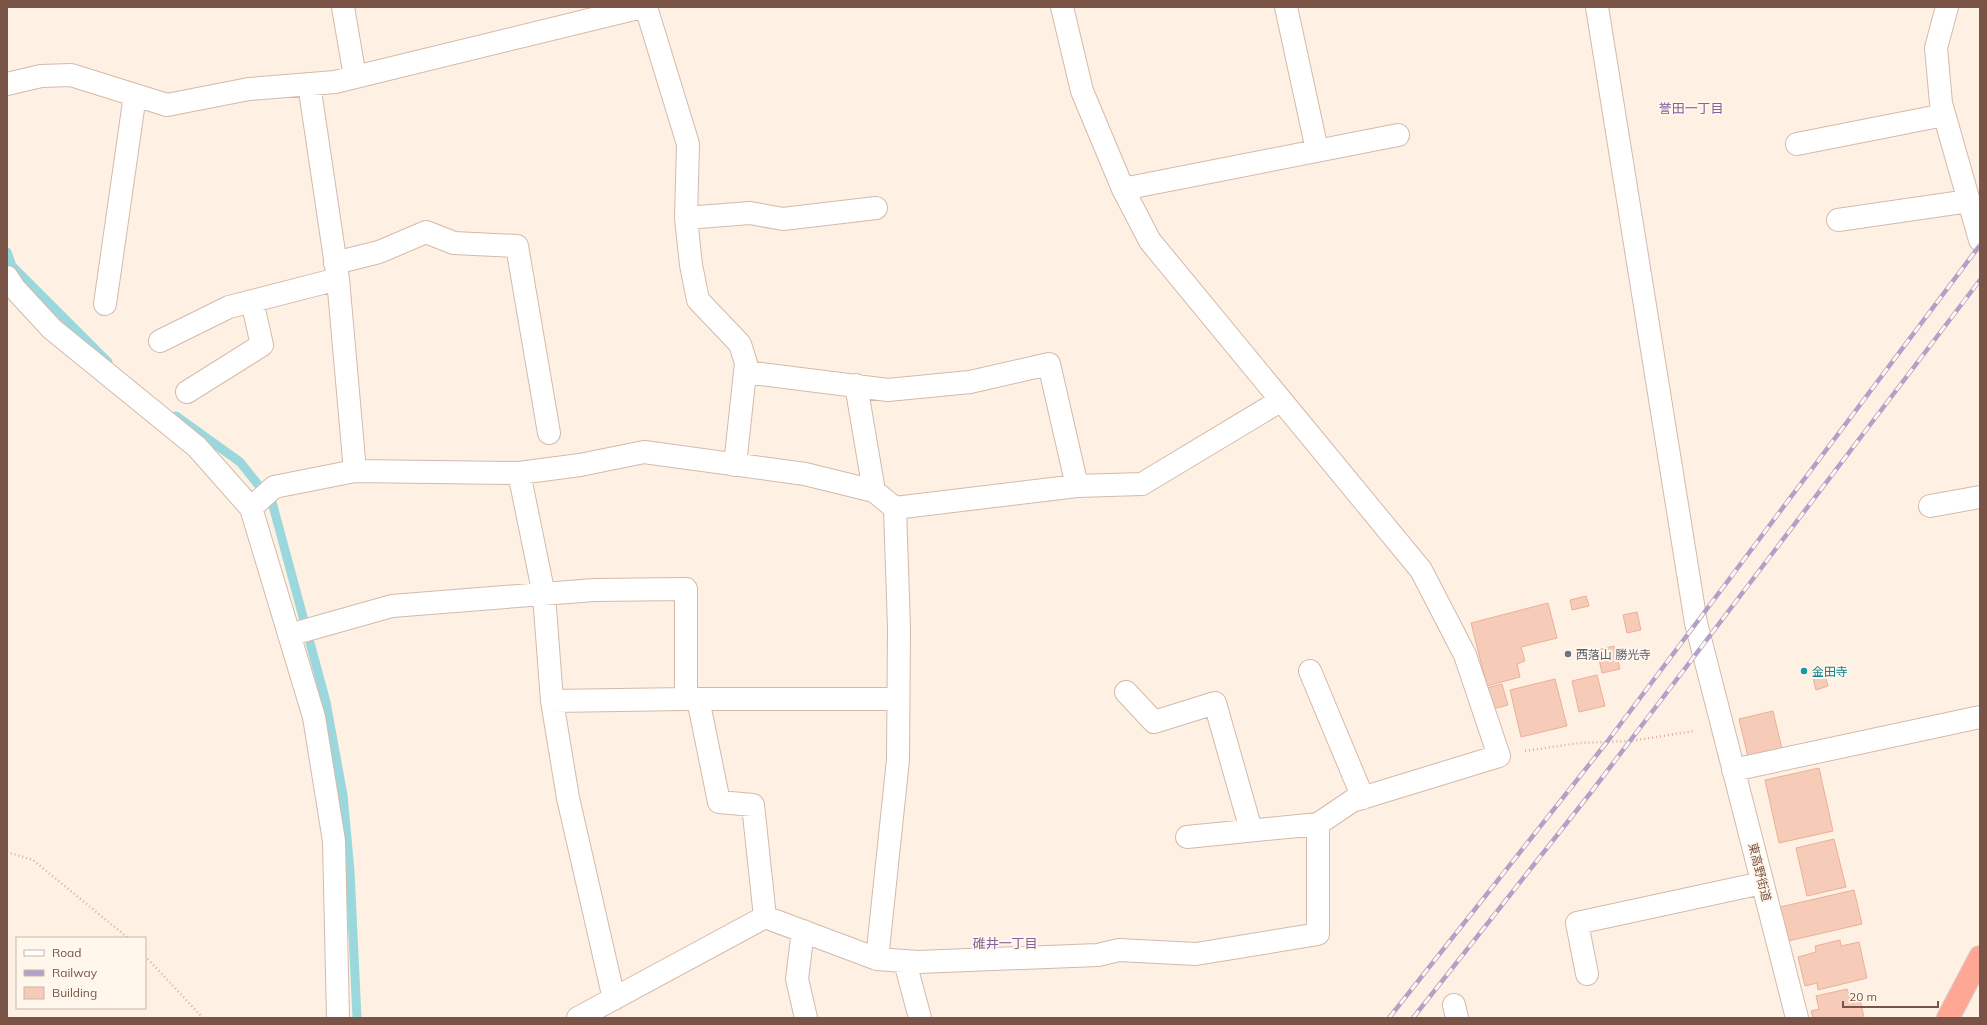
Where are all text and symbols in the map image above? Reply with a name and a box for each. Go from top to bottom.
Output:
district label: 誉田一丁目 [1658,100,1724,116]
place label: 西落山 勝光寺 [1576,647,1651,662]
marker: 西落山 勝光寺 [1563,649,1573,659]
place label: 金田寺 [1812,664,1848,679]
marker: 金田寺 [1799,666,1809,676]
street label: 東高野街道 [1745,841,1775,903]
district label: 碓井一丁目 [972,935,1038,951]
legend [16,937,146,1009]
text: Road [52,945,81,960]
text: Railway [52,965,98,980]
scale bar [1843,983,1938,1009]
text: Building [52,985,97,1000]
text: 20 m [1849,989,1877,1004]

